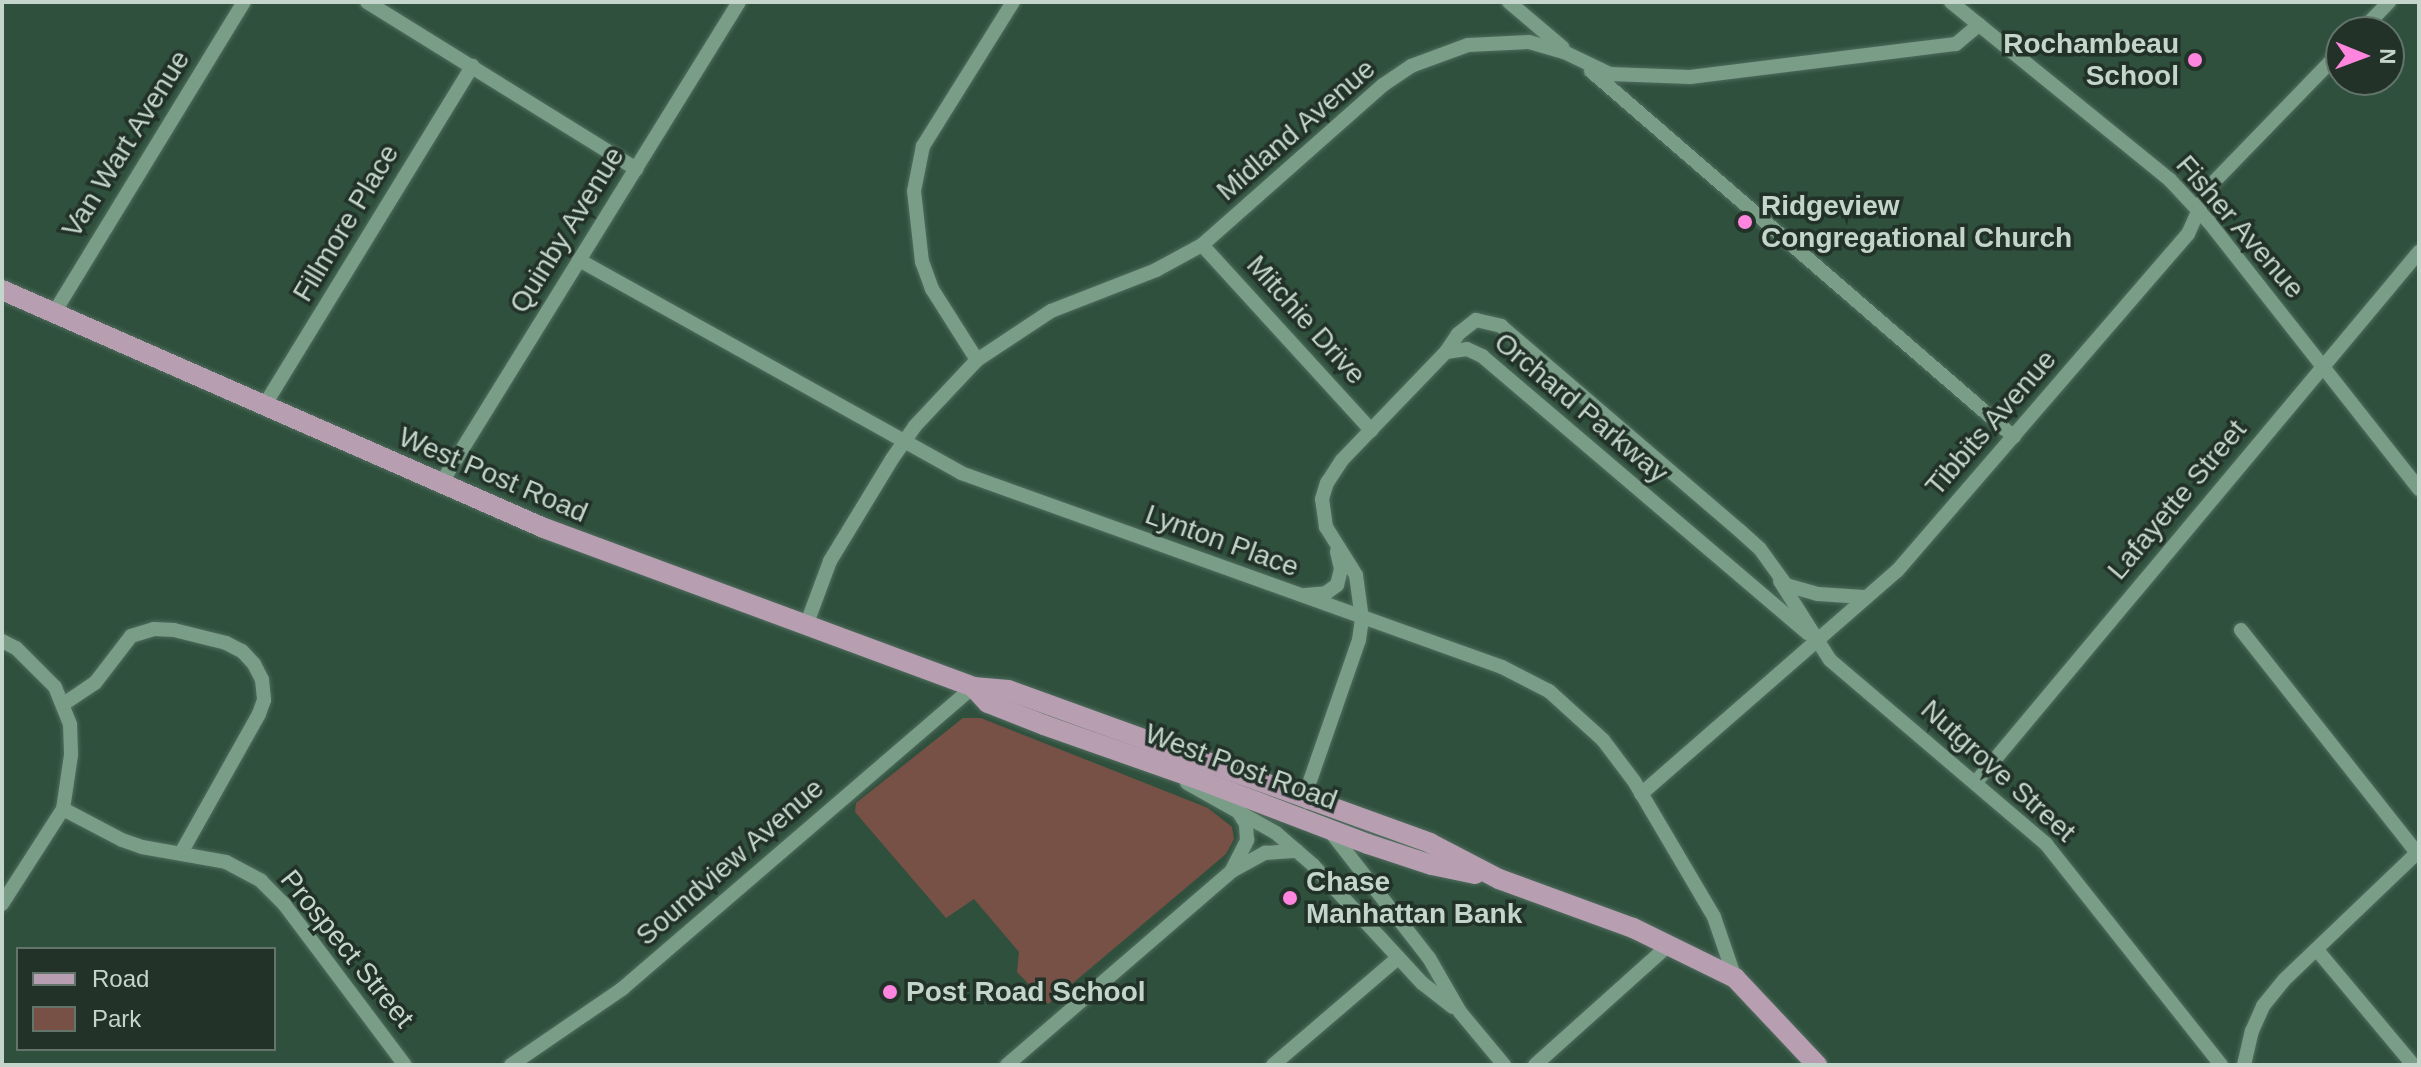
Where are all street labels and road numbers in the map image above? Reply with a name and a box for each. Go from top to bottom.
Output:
street label: Van Wart Avenue [55,44,197,244]
street label: Midland Avenue [1209,52,1383,208]
street label: Fillmore Place [286,138,406,308]
street label: Quinby Avenue [502,140,632,320]
street label: Fisher Avenue [2168,148,2312,306]
street label: Mitchie Drive [1239,249,1373,391]
street label: Orchard Parkway [1487,326,1675,490]
street label: Tibbits Avenue [1918,343,2064,503]
street label: Lafayette Street [2101,413,2253,587]
street label: West Post Road [394,420,592,530]
street label: Lynton Place [1141,498,1303,584]
street label: Nutgrove Street [1914,693,2082,849]
street label: West Post Road [1140,717,1342,817]
street label: Soundview Avenue [629,771,831,953]
street label: Prospect Street [273,863,421,1035]

